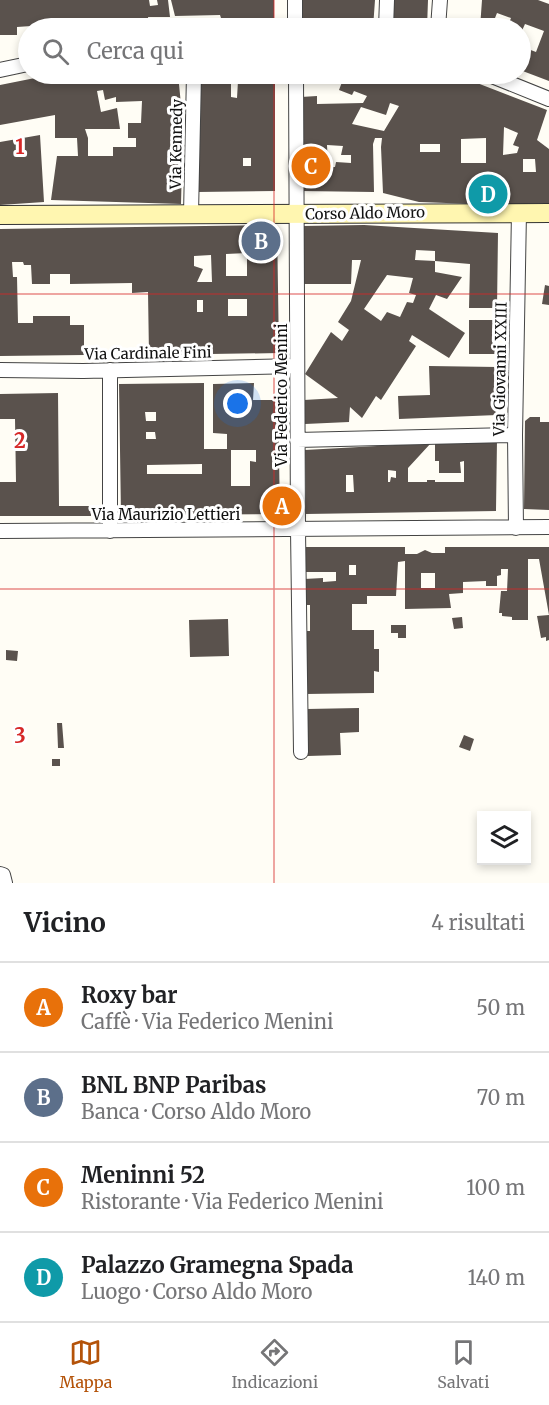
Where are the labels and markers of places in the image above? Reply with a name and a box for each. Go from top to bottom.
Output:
pin: C [292,144,330,188]
pin: D [468,172,508,216]
pin: B [242,218,280,264]
pin: A [262,484,302,528]

